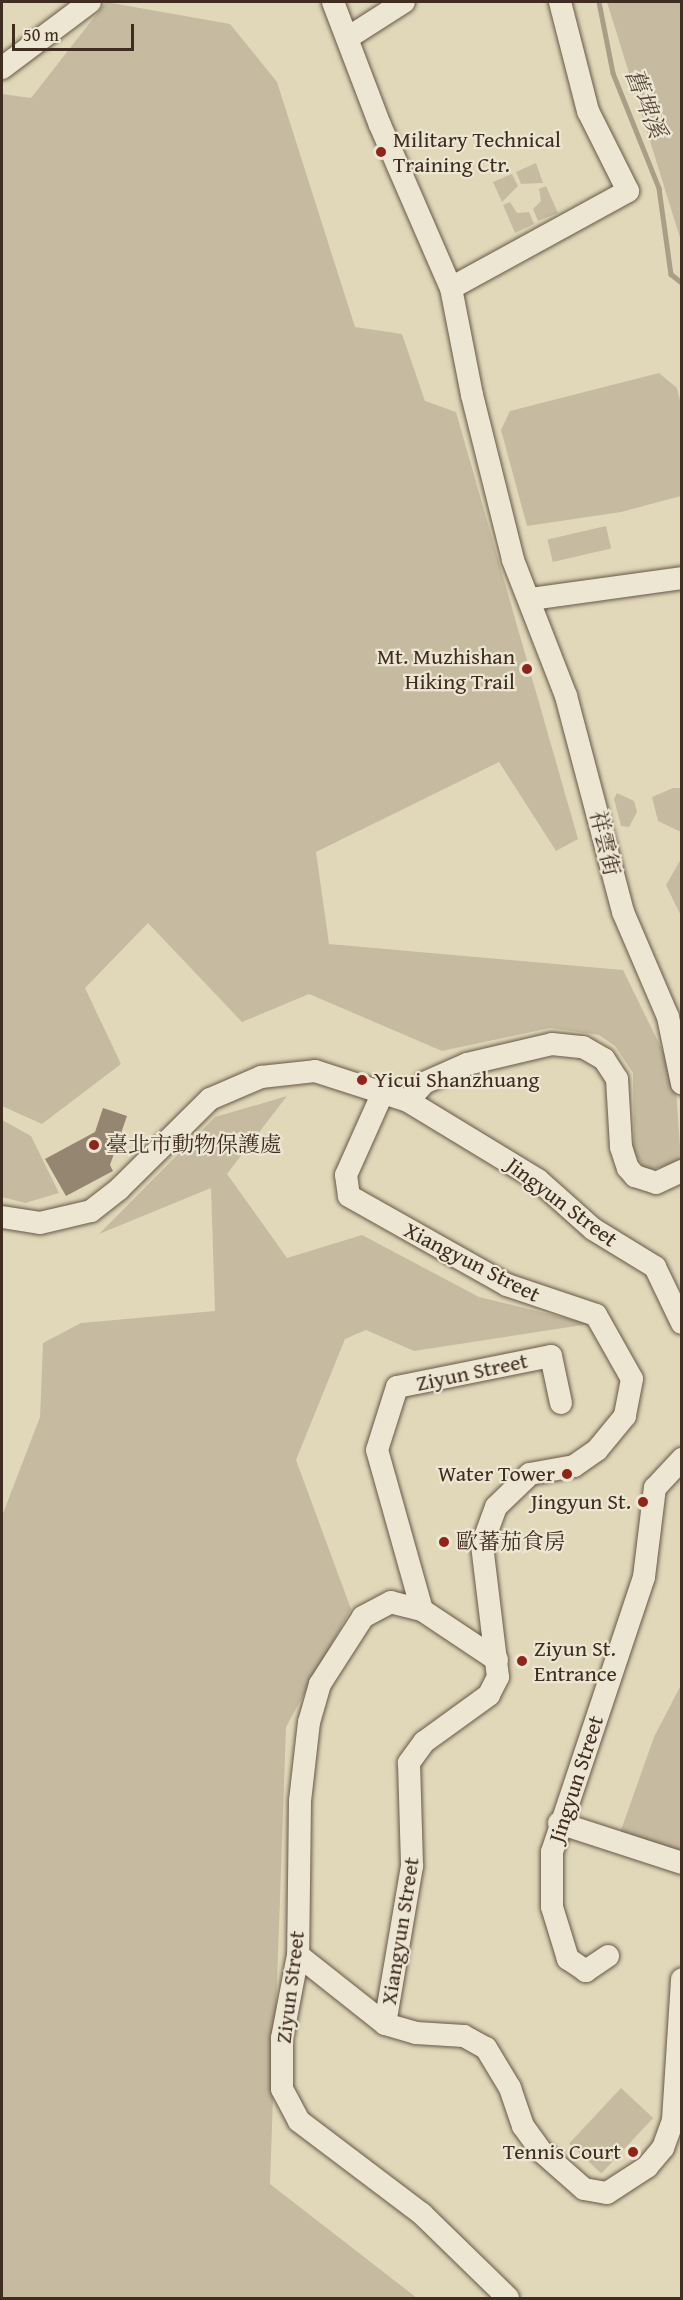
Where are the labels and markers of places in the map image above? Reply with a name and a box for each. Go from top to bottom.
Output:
place label: Military Technical Training Ctr. [393,126,561,178]
marker: Military Technical Training Ctr. [374,145,388,159]
place label: Mt. Muzhishan Hiking Trail [377,643,515,694]
marker: Mt. Muzhishan Hiking Trail [520,662,534,676]
place label: Yicui Shanzhuang [374,1067,539,1093]
marker: Yicui Shanzhuang [355,1073,369,1087]
place label: 臺北市動物保護處 [106,1132,282,1158]
marker: 臺北市動物保護處 [87,1138,101,1152]
place label: Water Tower [438,1461,555,1487]
marker: Water Tower [560,1467,574,1481]
place label: Jingyun St. [531,1489,631,1515]
marker: Jingyun St. [636,1495,650,1509]
place label: 歐蕃茄食房 [456,1529,566,1555]
marker: 歐蕃茄食房 [437,1535,451,1549]
place label: Ziyun St. Entrance [534,1635,617,1687]
marker: Ziyun St. Entrance [515,1654,529,1668]
place label: Tennis Court [503,2139,621,2165]
marker: Tennis Court [626,2145,640,2159]

